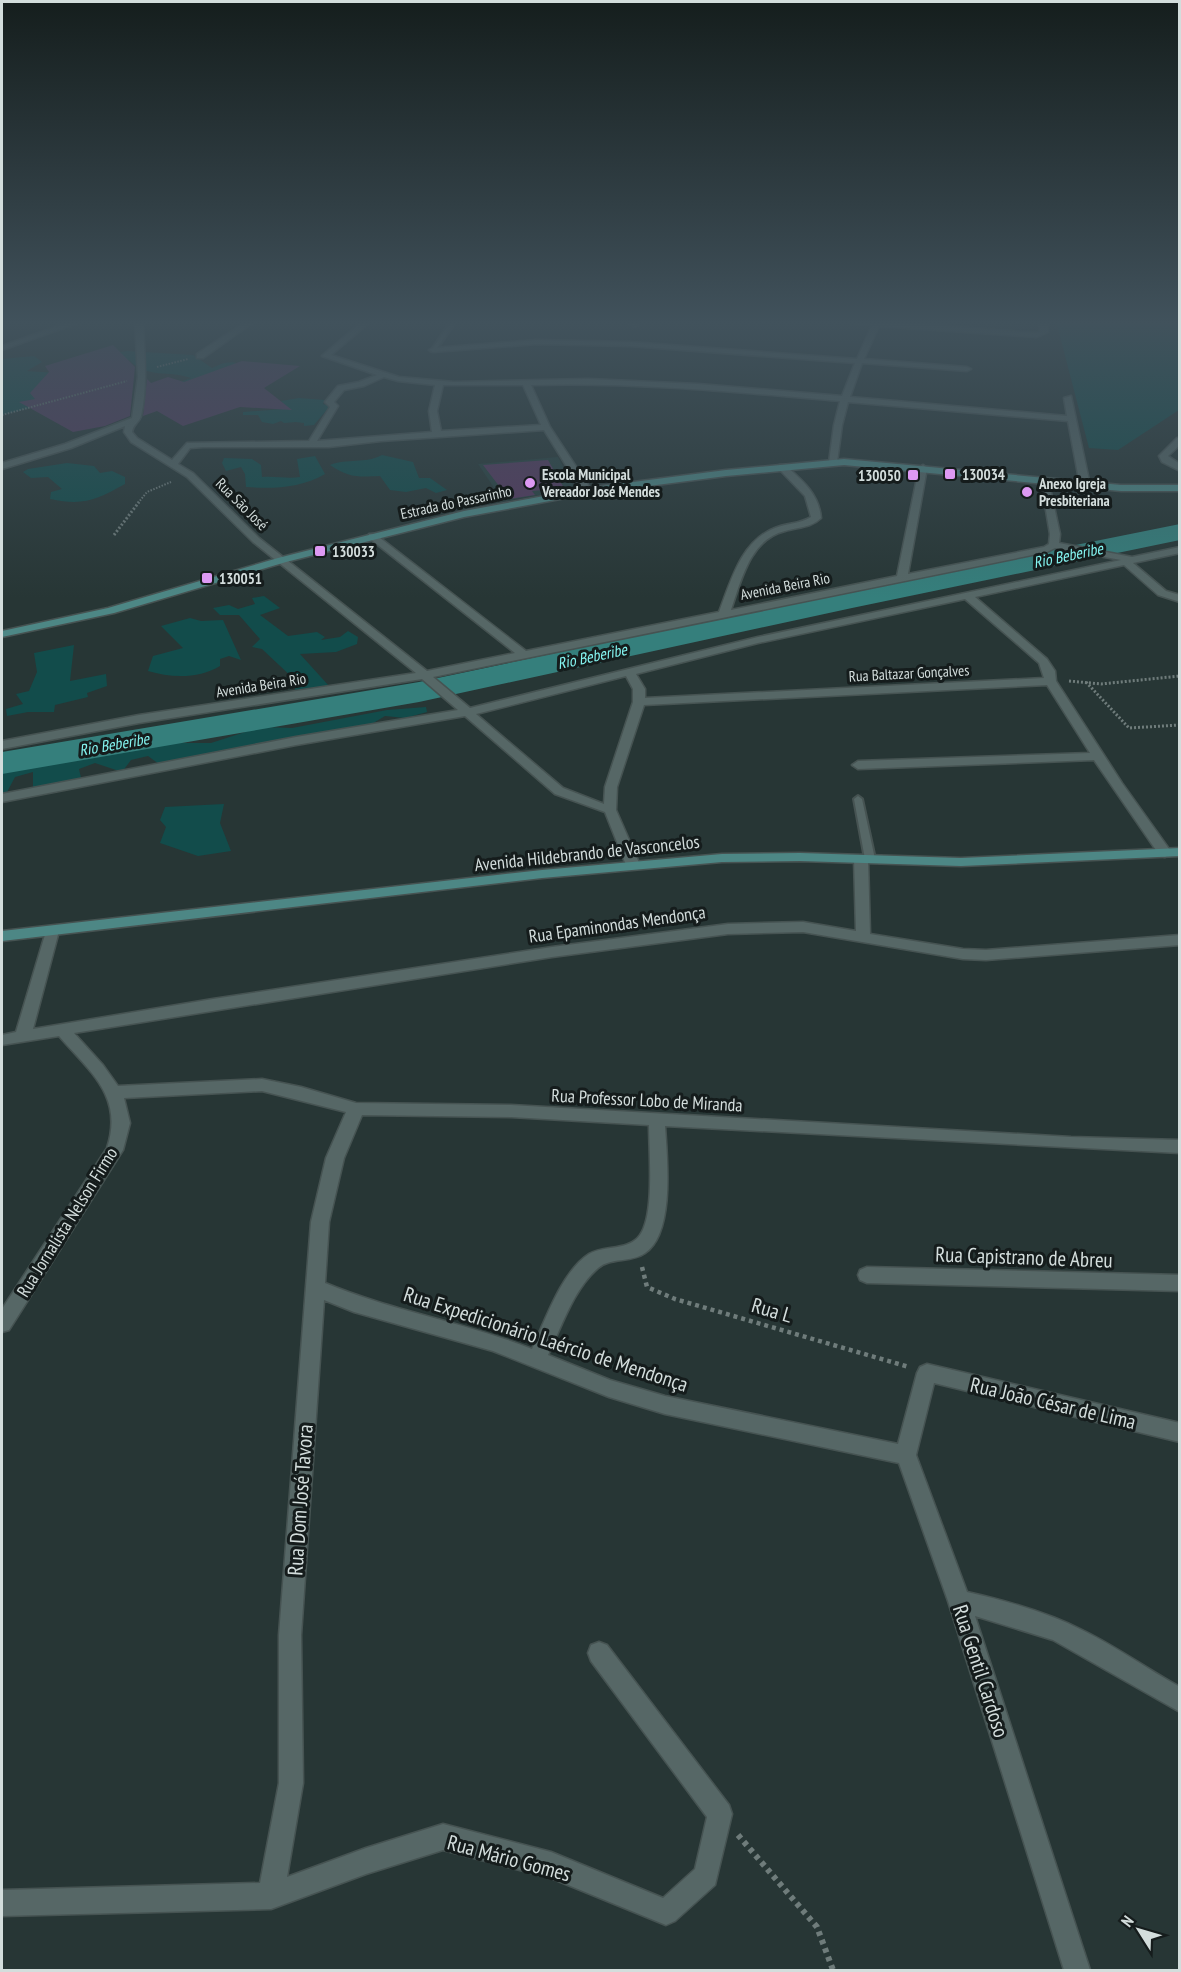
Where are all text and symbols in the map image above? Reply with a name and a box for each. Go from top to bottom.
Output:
place label: Escola Municipal Vereador José Mendes [541,465,660,501]
place label: 130034 [962,465,1005,484]
place label: 130050 [858,466,901,485]
marker: 130034 [943,467,957,481]
marker: 130050 [906,468,920,482]
street label: Rua São José [212,474,272,534]
place label: Anexo Igreja Presbiteriana [1038,474,1110,510]
marker: Escola Municipal Vereador José Mendes [523,476,537,490]
street label: Estrada do Passarinho [399,481,513,523]
marker: Anexo Igreja Presbiteriana [1020,485,1034,499]
water label: Rio Beberibe [1031,538,1106,572]
place label: 130033 [332,542,375,561]
marker: 130033 [313,544,327,558]
street label: Avenida Beira Rio [739,568,831,604]
place label: 130051 [219,569,262,588]
marker: 130051 [200,571,214,585]
water label: Rio Beberibe [555,639,630,673]
street label: Rua Baltazar Gonçalves [848,660,970,686]
street label: Avenida Beira Rio [215,669,307,701]
water label: Rio Beberibe [78,728,152,760]
street label: Avenida Hildebrando de Vasconcelos [473,830,701,876]
street label: Rua Epaminondas Mendonça [527,900,707,948]
street label: Rua Professor Lobo de Miranda [551,1084,743,1116]
street label: Rua Jornalista Nelson Firmo [12,1143,123,1301]
street label: Rua Capistrano de Abreu [935,1240,1113,1274]
street label: Rua Expedicionário Laércio de Mendonça [400,1280,692,1398]
street label: Rua L [749,1291,796,1329]
street label: Rua João César de Lima [968,1371,1138,1435]
street label: Rua Dom José Tavora [281,1424,319,1576]
street label: Rua Gentil Cardoso [947,1601,1015,1741]
street label: Rua Mário Gomes [444,1829,574,1887]
north arrow [1109,1900,1169,1960]
text: N [1116,1912,1138,1930]

